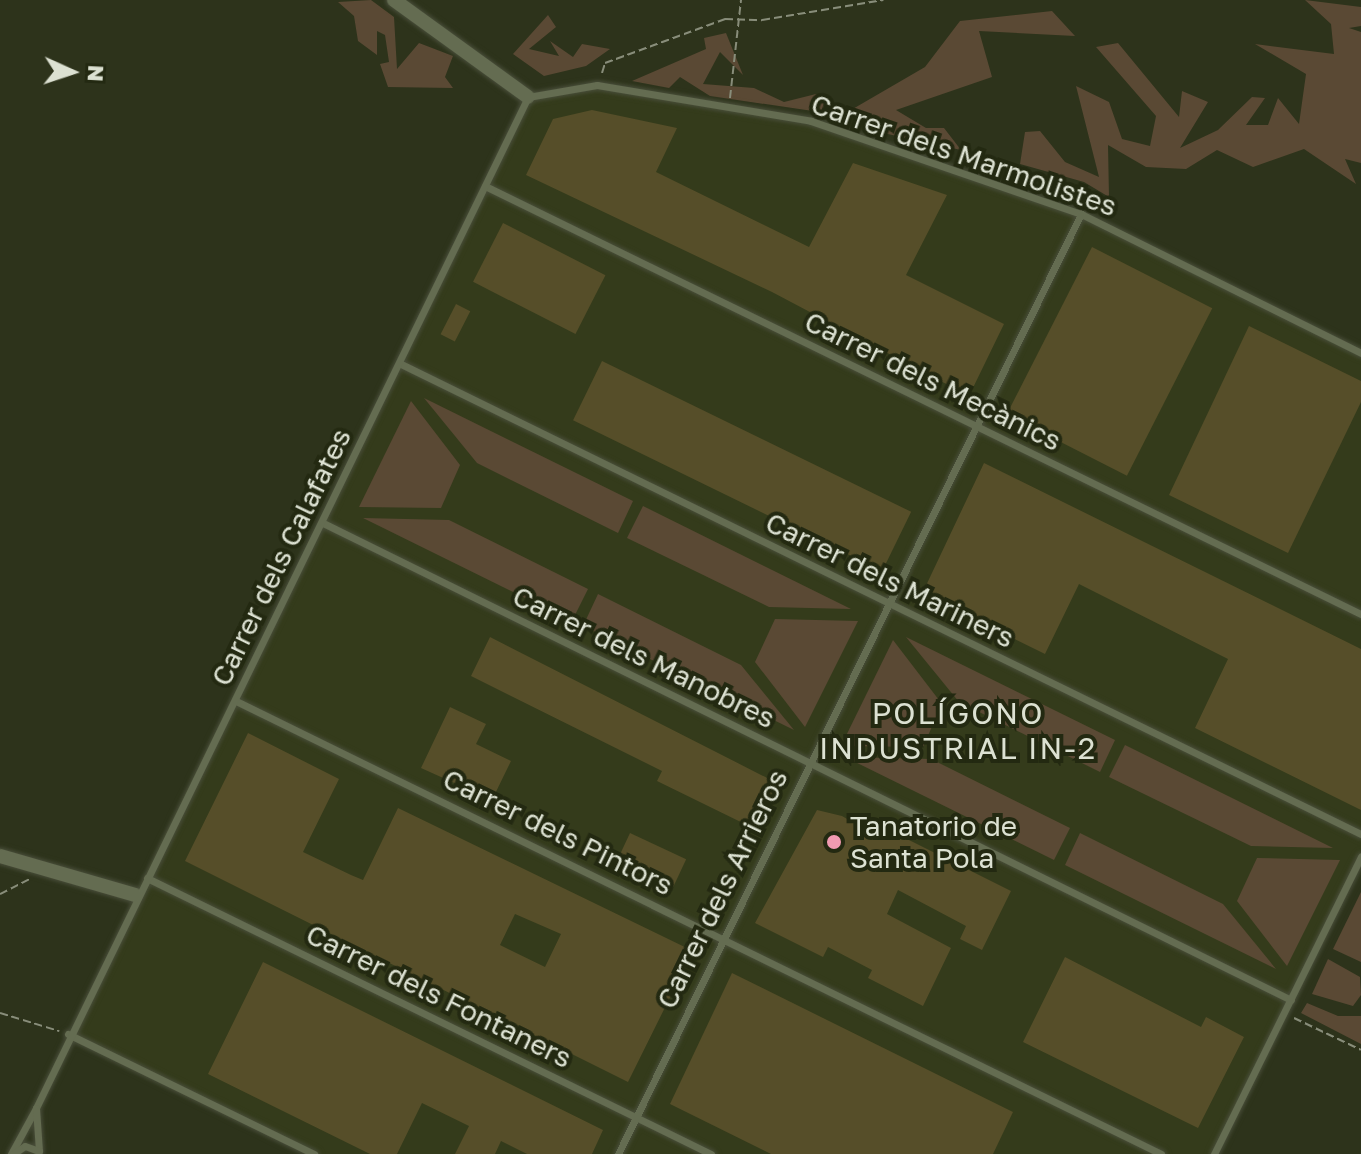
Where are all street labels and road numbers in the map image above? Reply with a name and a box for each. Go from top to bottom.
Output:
street label: Carrer dels Marmolistes [807,87,1121,223]
street label: Carrer dels Mecànics [799,304,1067,458]
street label: Carrer dels Calafates [204,423,358,691]
street label: Carrer dels Mariners [760,505,1020,655]
street label: Carrer dels Manobres [507,579,781,735]
street label: Carrer dels Pintors [438,762,678,902]
street label: Carrer dels Arrieros [650,764,794,1014]
street label: Carrer dels Fontaners [301,917,577,1075]

